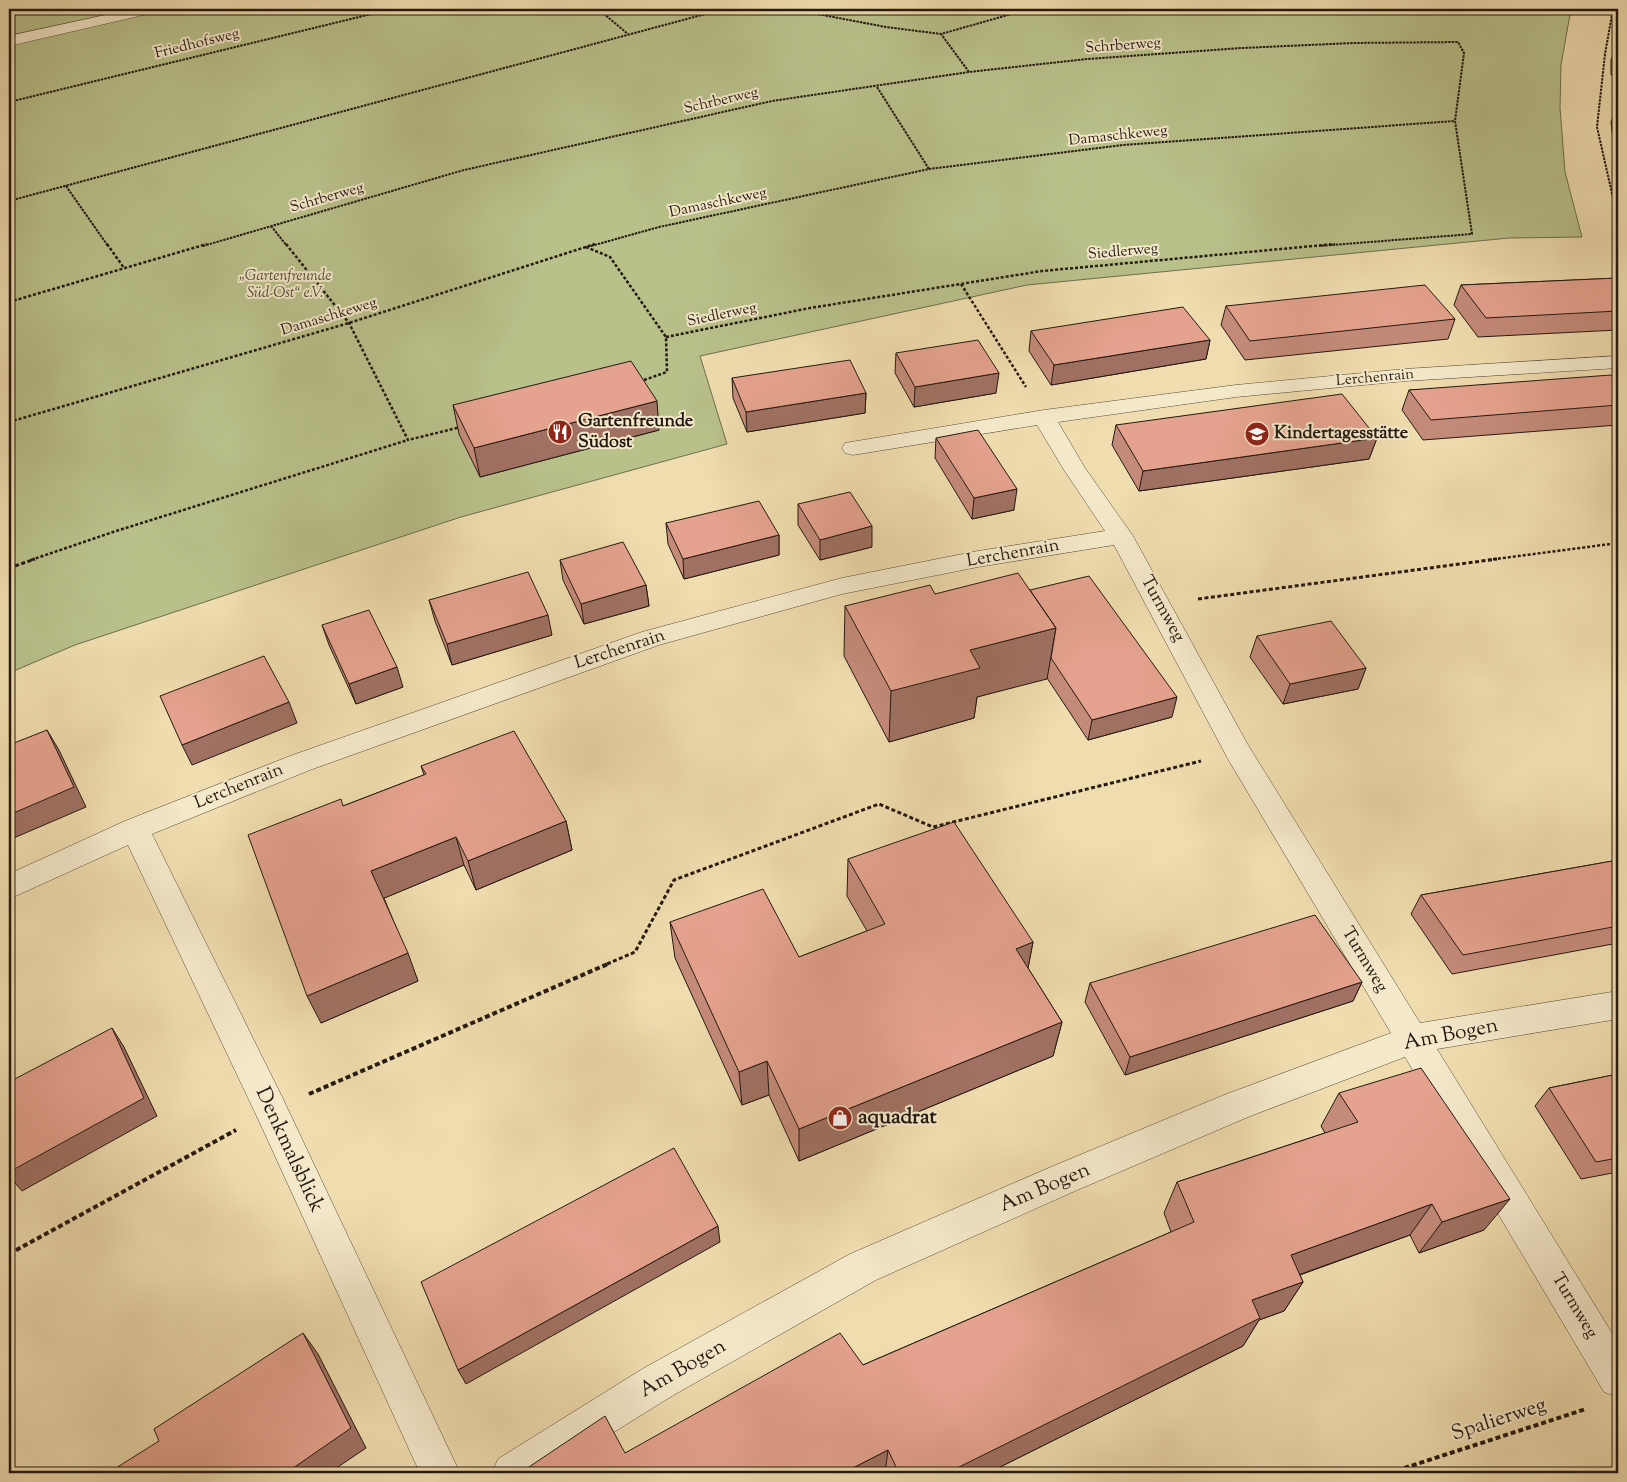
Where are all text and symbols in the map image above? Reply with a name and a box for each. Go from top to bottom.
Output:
street label: Friedhofsweg [153,23,241,65]
street label: Schrberweg [1085,33,1161,59]
street label: Schrberweg [682,82,760,120]
street label: Damaschkeweg [1068,120,1168,152]
street label: Schrberweg [288,177,366,219]
street label: Damaschkeweg [667,182,769,224]
street label: Siedlerweg [1087,238,1159,266]
park label: „Gartenfreunde Süd-Ost“ e.V. [239,266,331,304]
street label: Damaschkeweg [278,292,380,342]
street label: Siedlerweg [685,297,759,333]
street label: Lerchenrain [1335,364,1415,392]
place label: Gartenfreunde Südost [578,409,694,456]
restaurant icon: Gartenfreunde Südost [547,419,573,445]
school or university icon: Kindertagesstätte [1244,421,1270,447]
place label: Kindertagesstätte [1274,421,1409,447]
street label: Lerchenrain [964,533,1062,575]
street label: Turmweg [1133,571,1191,647]
street label: Lerchenrain [571,623,669,677]
street label: Lerchenrain [191,757,288,817]
street label: Turmweg [1334,922,1394,998]
street label: Am Bogen [1401,1011,1501,1059]
street label: Denkmalsblick [247,1082,331,1218]
place label: aquadrat [858,1103,937,1133]
shop icon: aquadrat [827,1105,853,1131]
street label: Am Bogen [995,1155,1095,1221]
street label: Turmweg [1544,1268,1604,1344]
street label: Am Bogen [634,1332,732,1406]
street label: Spalierweg [1448,1391,1550,1449]

